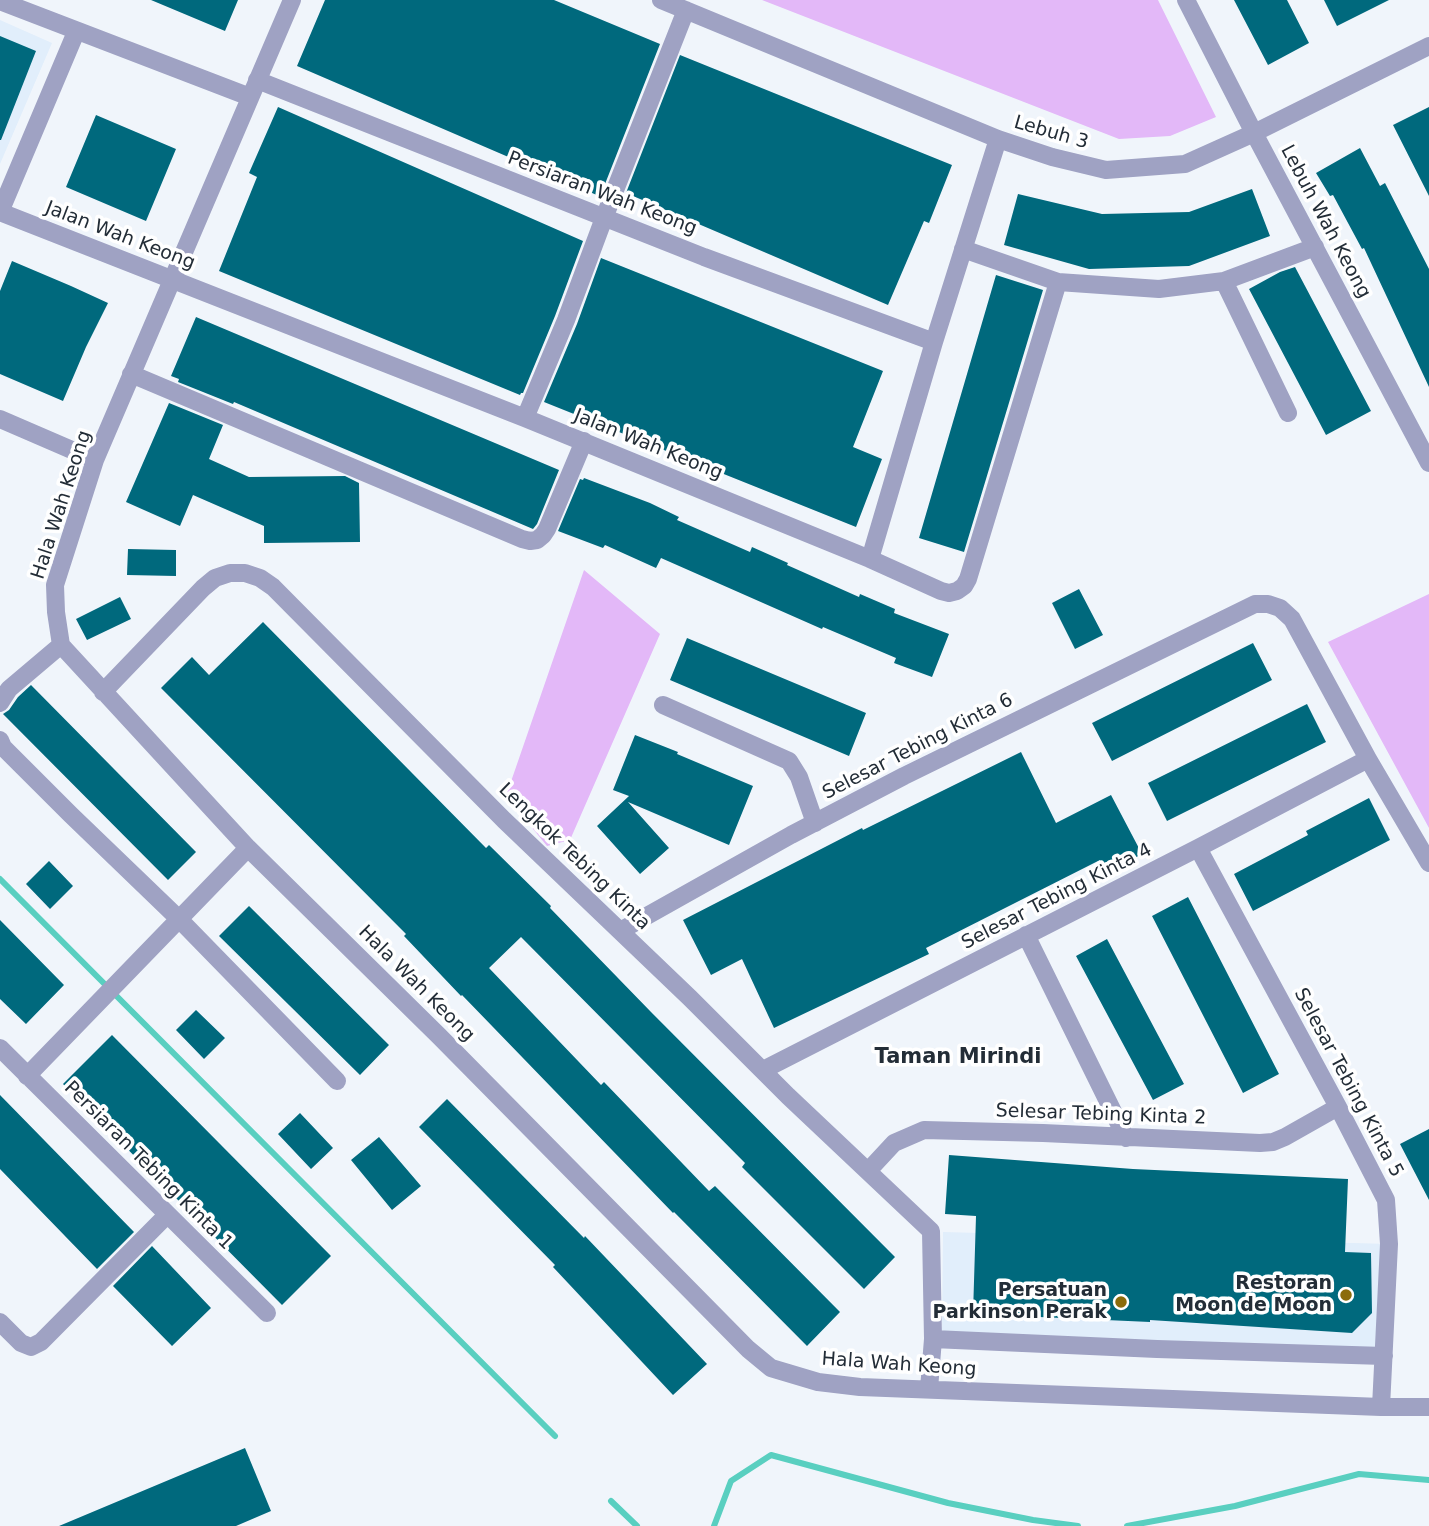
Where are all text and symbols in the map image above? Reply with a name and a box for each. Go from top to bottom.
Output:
street label: Lebuh 3 [1011,112,1091,154]
street label: Lebuh Wah Keong [1275,141,1375,303]
street label: Persiaran Wah Keong [504,147,700,241]
street label: Jalan Wah Keong [42,197,198,275]
street label: Jalan Wah Keong [570,405,726,485]
street label: Hala Wah Keong [27,428,97,582]
street label: Selesar Tebing Kinta 6 [819,689,1017,805]
street label: Lengkok Tebing Kinta [494,779,654,935]
street label: Selesar Tebing Kinta 4 [958,839,1156,955]
street label: Hala Wah Keong [353,921,479,1047]
street label: Selesar Tebing Kinta 5 [1288,985,1408,1181]
district label: Taman Mirindi [875,1045,1041,1071]
street label: Persiaran Tebing Kinta 1 [59,1077,237,1255]
street label: Selesar Tebing Kinta 2 [995,1100,1207,1130]
place label: Restoran Moon de Moon [1175,1273,1332,1317]
place label: Persatuan Parkinson Perak [933,1280,1107,1324]
marker: Restoran Moon de Moon [1338,1287,1354,1303]
marker: Persatuan Parkinson Perak [1113,1294,1129,1310]
street label: Hala Wah Keong [821,1348,977,1382]

